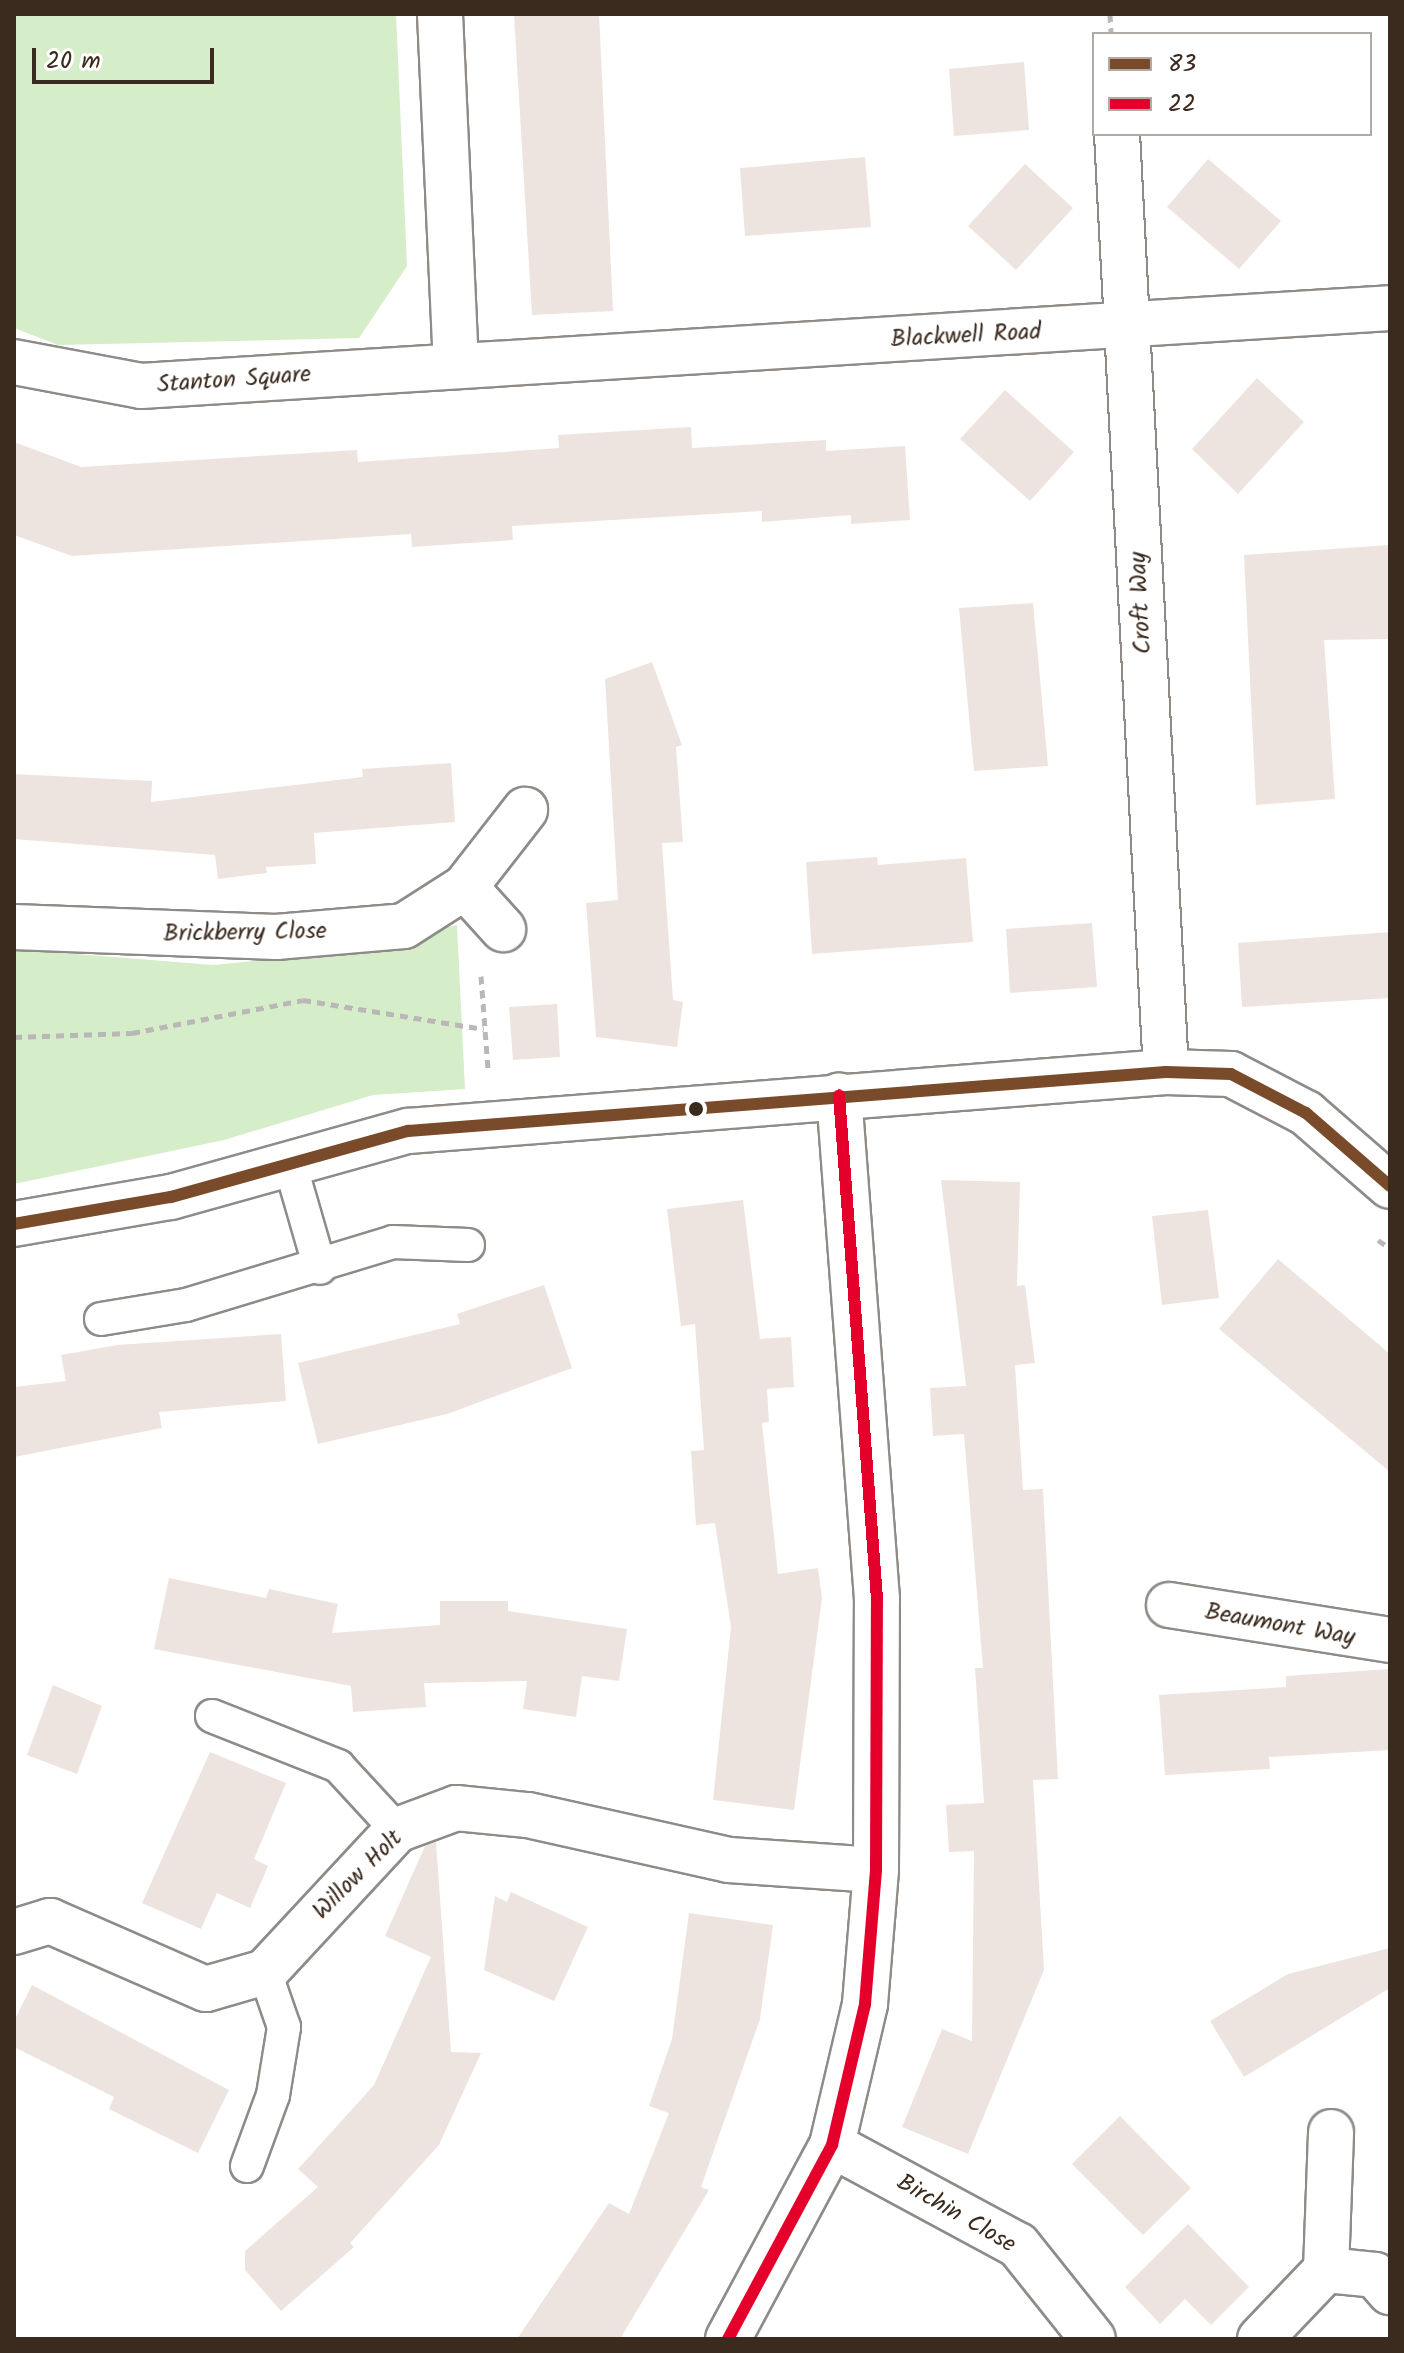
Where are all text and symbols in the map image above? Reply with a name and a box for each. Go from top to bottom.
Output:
scale bar [36,32,218,82]
legend [1092,32,1372,136]
text: 20 m [46,42,101,81]
text: 83 [1168,45,1196,84]
text: 22 [1168,85,1196,124]
street label: Blackwell Road [890,318,1042,354]
street label: Stanton Square [156,360,312,400]
street label: Croft Way [1124,551,1158,655]
street label: Brickberry Close [163,917,327,949]
unlabelled marker [688,1101,704,1117]
street label: Beaumont Way [1203,1598,1357,1652]
street label: Willow Holt [307,1824,409,1926]
street label: Birchin Close [891,2168,1021,2260]

